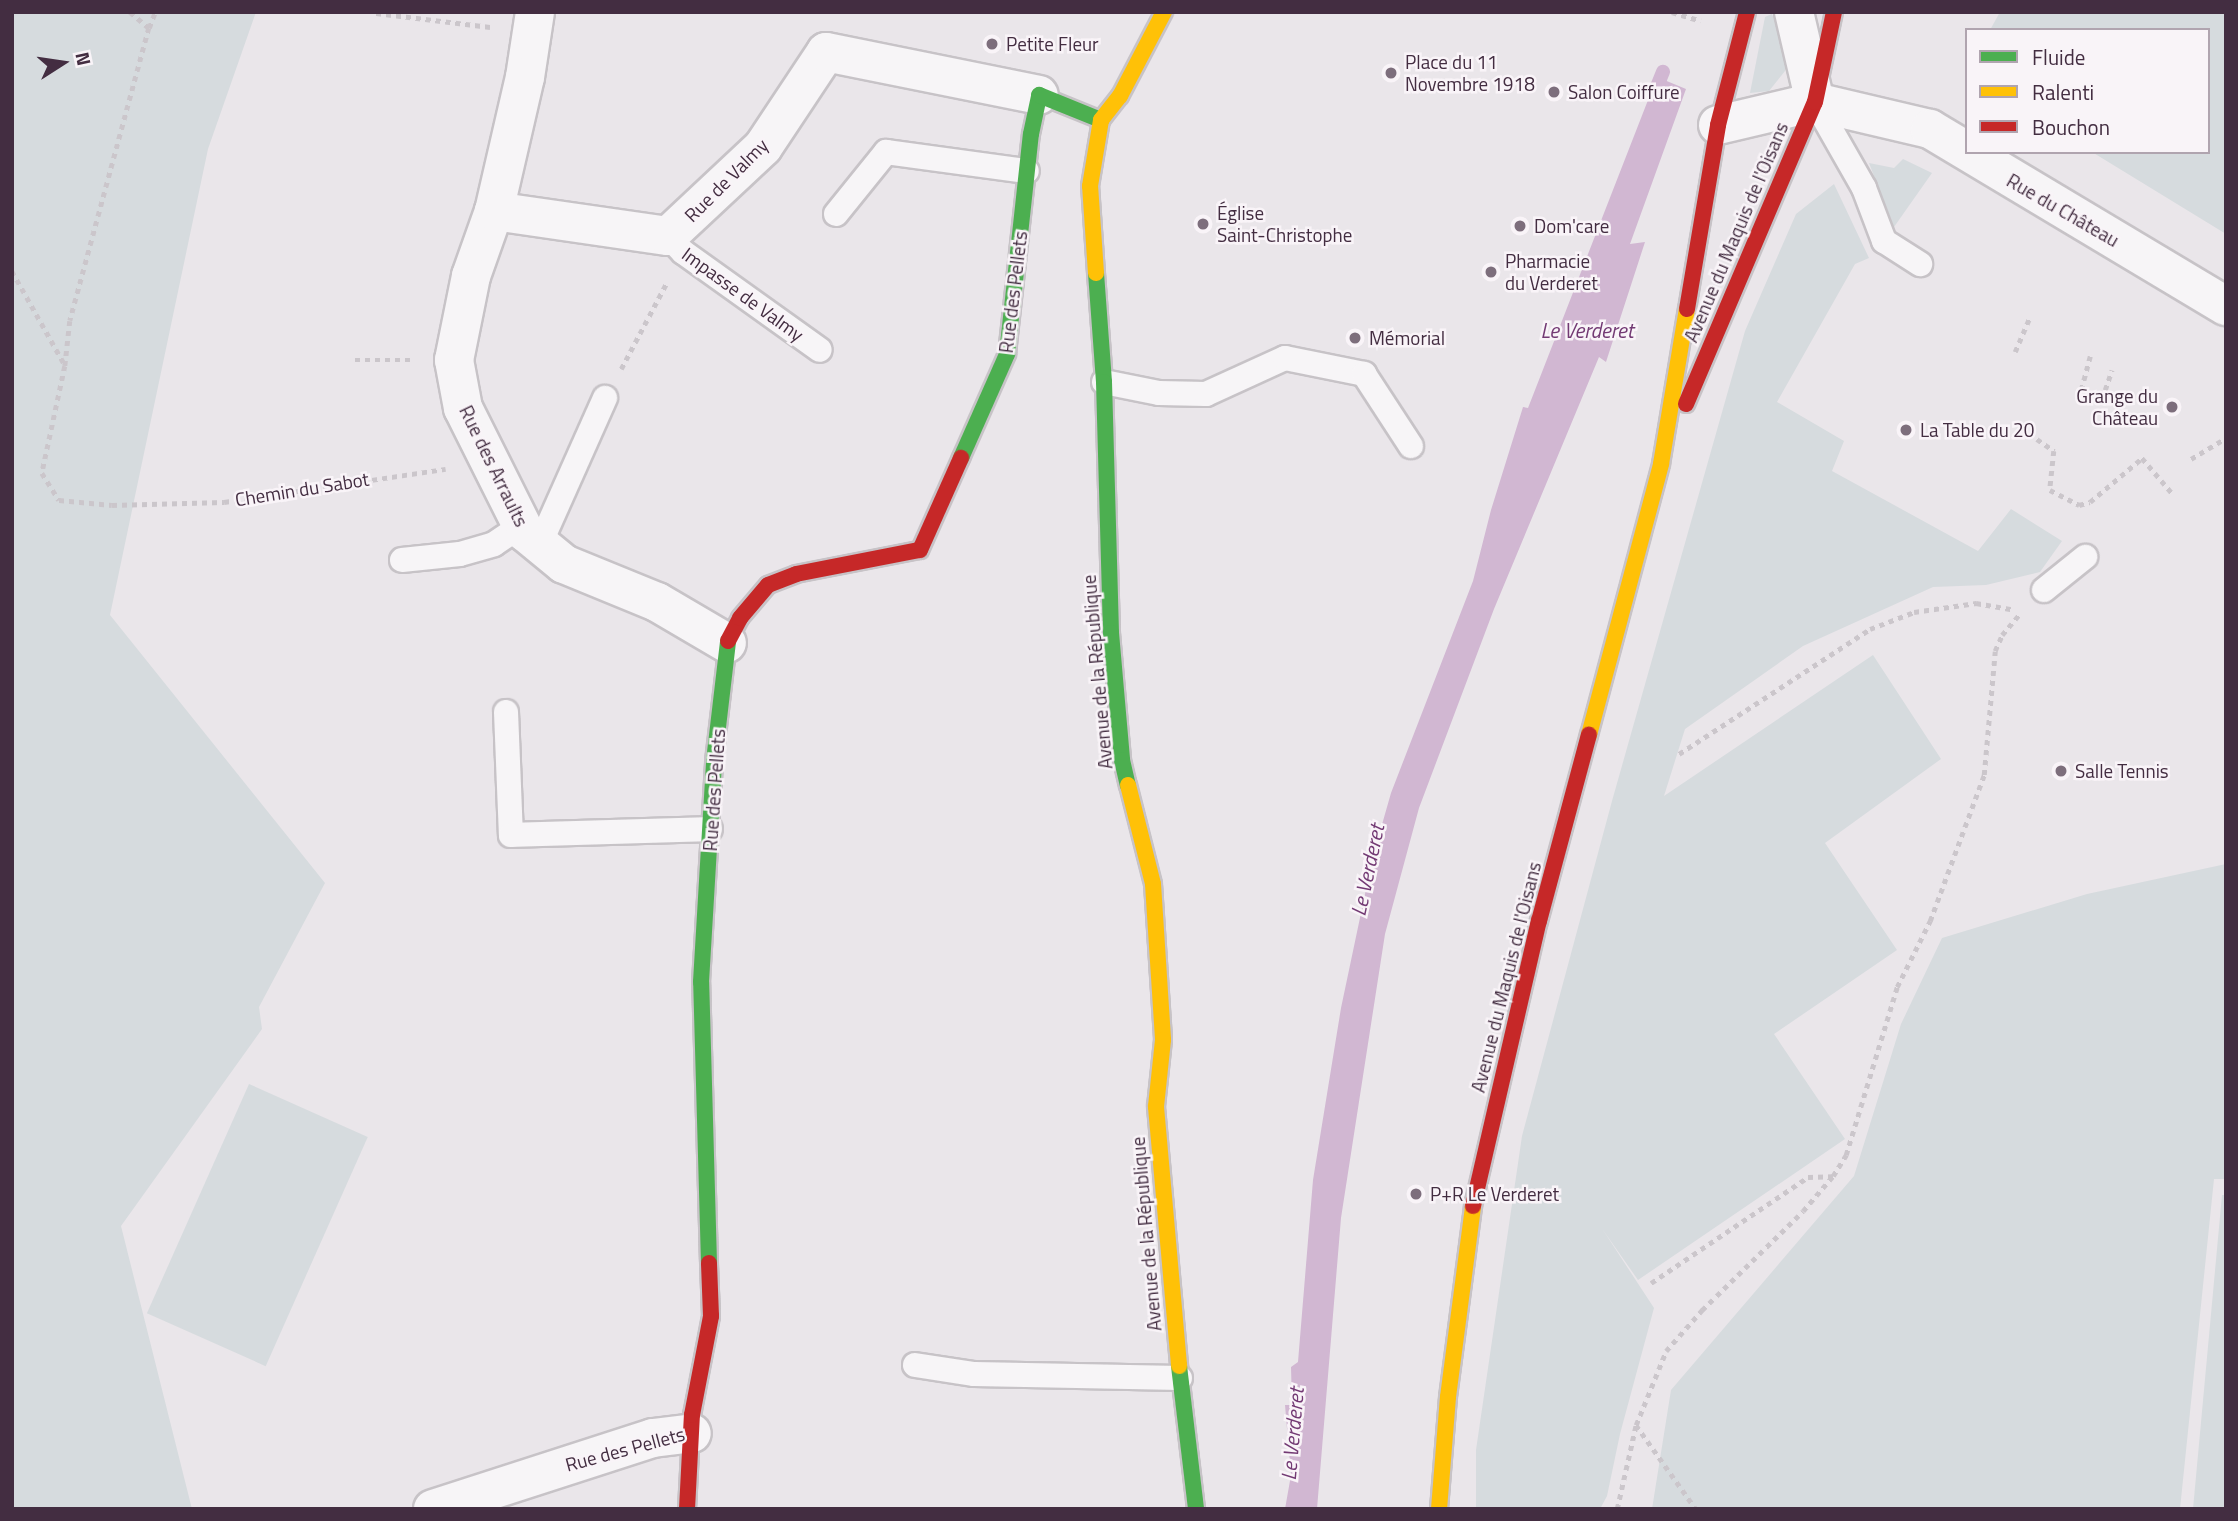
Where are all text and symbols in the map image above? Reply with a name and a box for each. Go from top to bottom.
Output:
north arrow [28,28,98,98]
legend [1965,28,2210,154]
place label: Petite Fleur [1006,33,1099,55]
marker: Petite Fleur [984,36,1000,52]
text: Fluide [2032,41,2085,73]
text: N [68,49,100,68]
place label: Place du 11 Novembre 1918 [1405,51,1535,95]
marker: Place du 11 Novembre 1918 [1383,65,1399,81]
text: Ralenti [2032,76,2094,108]
place label: Salon Coiffure [1568,81,1680,103]
marker: Salon Coiffure [1546,84,1562,100]
text: Bouchon [2032,111,2110,143]
street label: Avenue du Maquis de l'Oisans [1679,118,1793,346]
street label: Rue de Valmy [679,133,773,227]
street label: Rue du Château [2003,169,2123,251]
place label: Église Saint-Christophe [1217,202,1352,246]
place label: Dom'care [1534,215,1609,237]
marker: Église Saint-Christophe [1195,216,1211,232]
marker: Dom'care [1512,218,1528,234]
street label: Rue des Pellets [994,230,1032,354]
street label: Impasse de Valmy [678,242,808,346]
place label: Pharmacie du Verderet [1505,250,1598,294]
marker: Pharmacie du Verderet [1483,264,1499,280]
water label: Le Verderet [1541,317,1633,343]
place label: Mémorial [1369,327,1445,349]
marker: Mémorial [1347,330,1363,346]
place label: Grange du Château [2076,385,2158,429]
marker: Grange du Château [2164,399,2180,415]
street label: Rue des Arraults [455,402,533,530]
place label: La Table du 20 [1920,419,2034,441]
marker: La Table du 20 [1898,422,1914,438]
street label: Chemin du Sabot [233,467,371,511]
street label: Avenue de la République [1077,574,1117,770]
street label: Rue des Pellets [698,728,730,852]
place label: Salle Tennis [2075,760,2169,782]
marker: Salle Tennis [2053,763,2069,779]
water label: Le Verderet [1345,822,1389,918]
street label: Avenue du Maquis de l'Oisans [1466,859,1546,1095]
street label: Avenue de la République [1126,1136,1166,1332]
place label: P+R Le Verderet [1430,1183,1559,1205]
marker: P+R Le Verderet [1408,1186,1424,1202]
water label: Le Verderet [1275,1387,1309,1481]
street label: Rue des Pellets [563,1422,687,1476]

